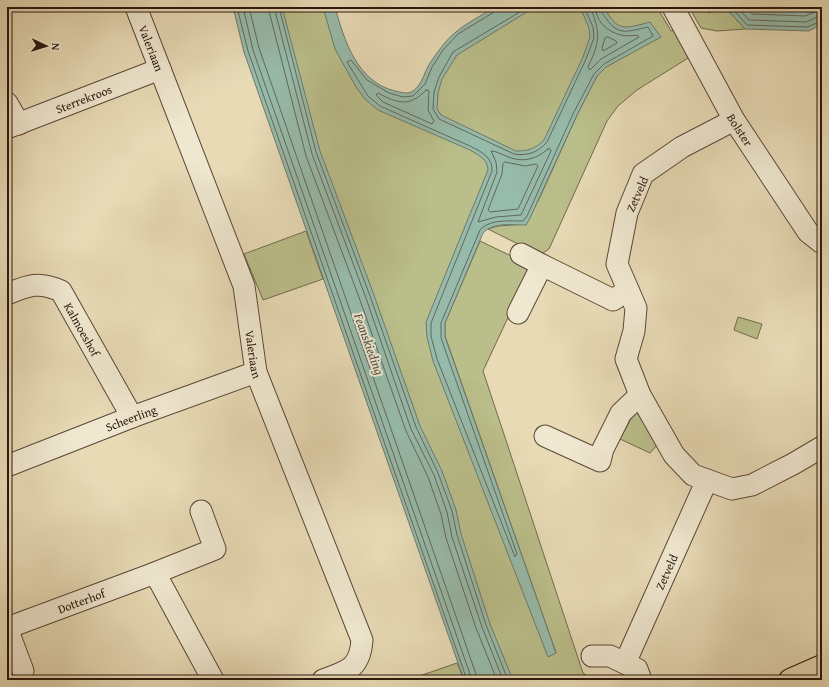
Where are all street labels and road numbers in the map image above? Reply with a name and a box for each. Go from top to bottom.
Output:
street label: Valeriaan [135,22,169,74]
street label: Sterrekroos [53,80,114,117]
street label: Bolster [723,110,757,149]
street label: Zetveld [622,173,653,215]
street label: Kalmoeshof [60,299,105,360]
street label: Valeriaan [242,329,266,381]
street label: Scheerling [103,400,159,435]
street label: Zetveld [650,551,682,592]
street label: Dotterhof [55,584,108,617]

